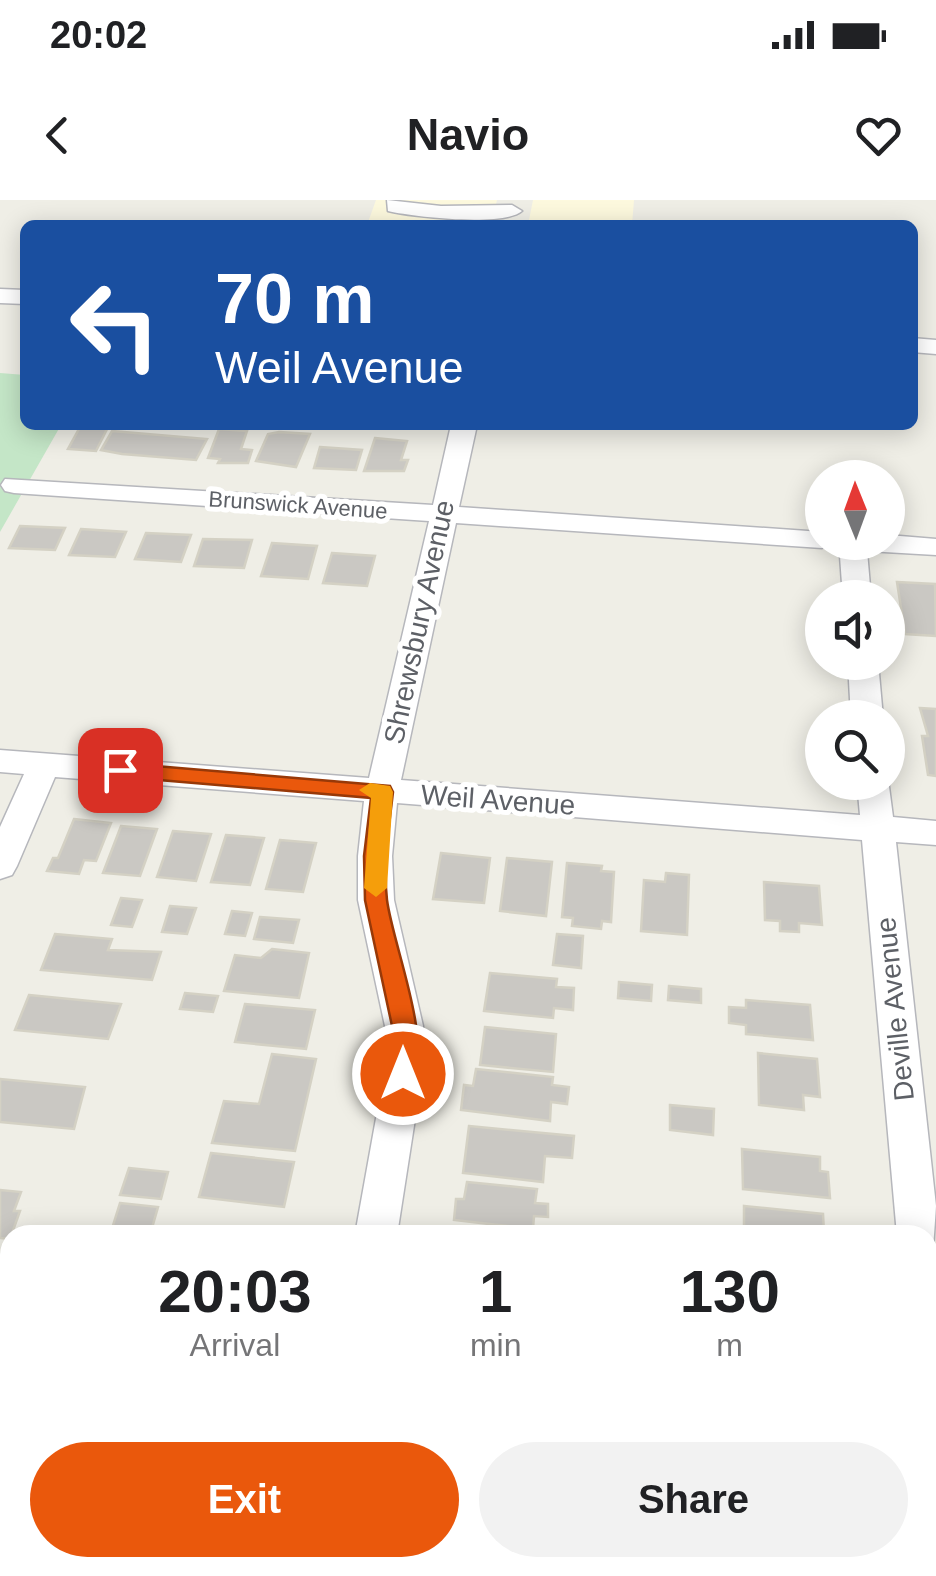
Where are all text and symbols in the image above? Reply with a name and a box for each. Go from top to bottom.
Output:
text: 20:02 [50,14,147,56]
icon: back [30,108,85,163]
icon: heart [851,108,906,163]
text: Navio [407,109,529,160]
icon: left [50,260,180,390]
text: 70 m [215,260,375,338]
text: Weil Avenue [215,342,464,393]
north arrow [805,460,905,560]
map controls [805,460,905,800]
street label: Brunswick Avenue [208,486,388,524]
street label: Shrewsbury Avenue [378,497,460,747]
button: sound [805,580,905,680]
button: search [805,700,905,800]
pin [78,728,163,813]
icon: arrive [93,743,148,798]
street label: Weil Avenue [420,779,576,821]
street label: Deville Avenue [870,916,920,1102]
position arrow [351,1022,455,1126]
text: 20:03 [158,1258,312,1325]
text: 1 [479,1258,512,1325]
text: 130 [680,1258,780,1325]
text: Arrival [190,1327,280,1363]
text: min [470,1327,521,1363]
text: m [716,1327,743,1363]
button: Exit [30,1442,459,1557]
button: Share [479,1442,908,1557]

